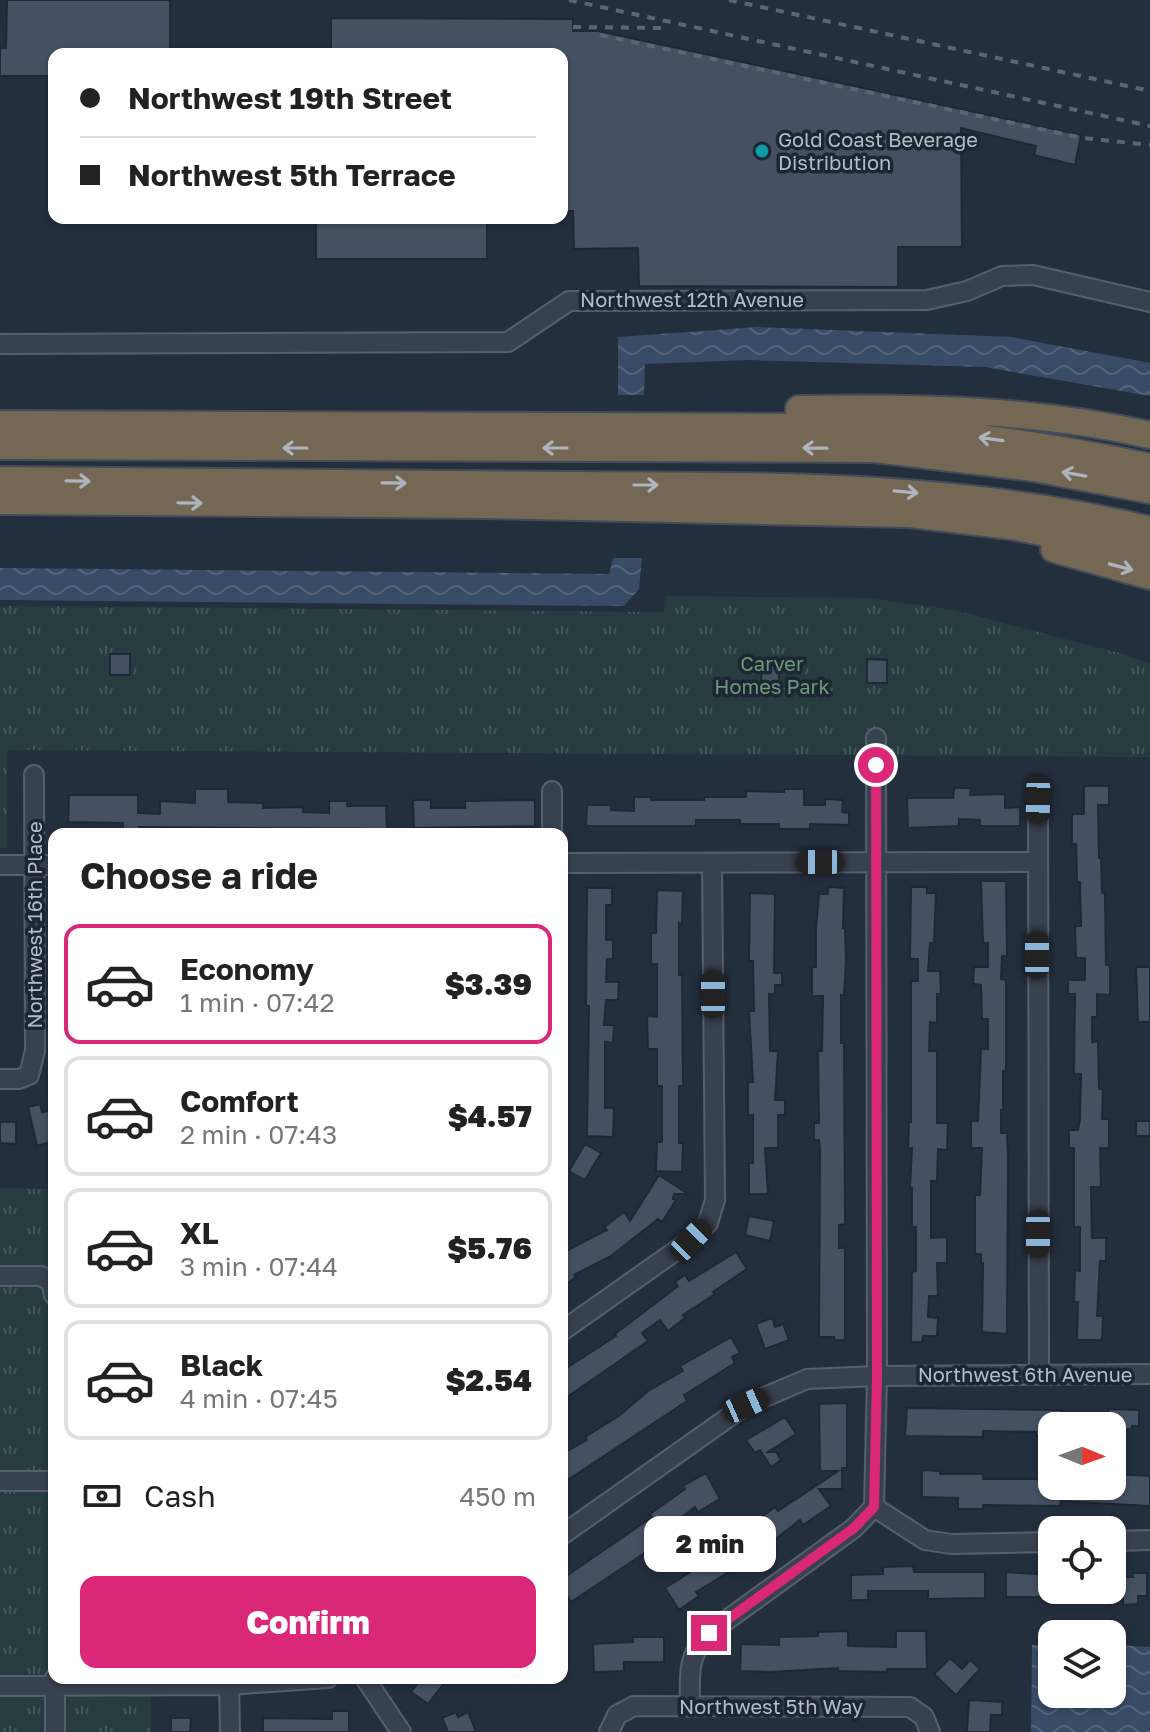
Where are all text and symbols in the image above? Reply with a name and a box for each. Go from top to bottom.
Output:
text: Northwest 19th Street [128,80,452,116]
place label: Gold Coast Beverage Distribution [778,127,978,174]
marker: Gold Coast Beverage Distribution [753,142,771,160]
text: Northwest 5th Terrace [128,157,456,193]
street label: Northwest 12th Avenue [580,287,804,311]
one-way arrow [979,431,1004,446]
one-way arrow [542,440,569,456]
one-way arrow [802,440,829,456]
one-way arrow [282,441,309,456]
one-way arrow [1061,466,1087,481]
one-way arrow [64,473,91,489]
one-way arrow [380,476,407,491]
one-way arrow [632,477,659,493]
one-way arrow [892,485,919,500]
one-way arrow [176,495,203,511]
one-way arrow [1108,560,1134,575]
park label: Carver Homes Park [714,651,830,698]
route start [858,747,894,783]
car [1026,776,1050,824]
street label: Northwest 16th Place [22,821,46,1029]
car [796,850,844,874]
text: Choose a ride [80,854,318,897]
car [1025,931,1049,979]
icon: car [84,948,156,1020]
text: Economy [180,951,314,987]
text: $3.39 [445,966,532,1002]
car [701,970,725,1018]
text: 1 min · 07:42 [180,987,335,1018]
icon: car [84,1080,156,1152]
text: Comfort [180,1083,299,1119]
text: $4.57 [448,1098,532,1134]
text: 2 min · 07:43 [180,1119,337,1150]
car [1026,1210,1050,1258]
icon: car [84,1212,156,1284]
car [666,1214,716,1266]
text: XL [180,1215,219,1251]
text: $5.76 [447,1230,532,1266]
text: 3 min · 07:44 [180,1251,338,1282]
icon: car [84,1344,156,1416]
text: Black [180,1347,263,1383]
text: $2.54 [445,1362,532,1398]
street label: Northwest 6th Avenue [918,1362,1132,1386]
text: 4 min · 07:45 [180,1383,338,1414]
car [719,1384,773,1426]
north arrow [1038,1412,1126,1500]
map controls [1038,1412,1126,1708]
icon: cash [80,1474,124,1518]
text: Cash [144,1478,216,1514]
text: 450 m [459,1481,536,1512]
button: locate [1038,1516,1126,1604]
callout: 2 min [643,1517,775,1573]
text: 2 min [676,1528,744,1559]
button: Confirm [80,1576,536,1668]
route end [691,1615,727,1651]
button: layers [1038,1620,1126,1708]
street label: Northwest 5th Way [679,1694,863,1718]

